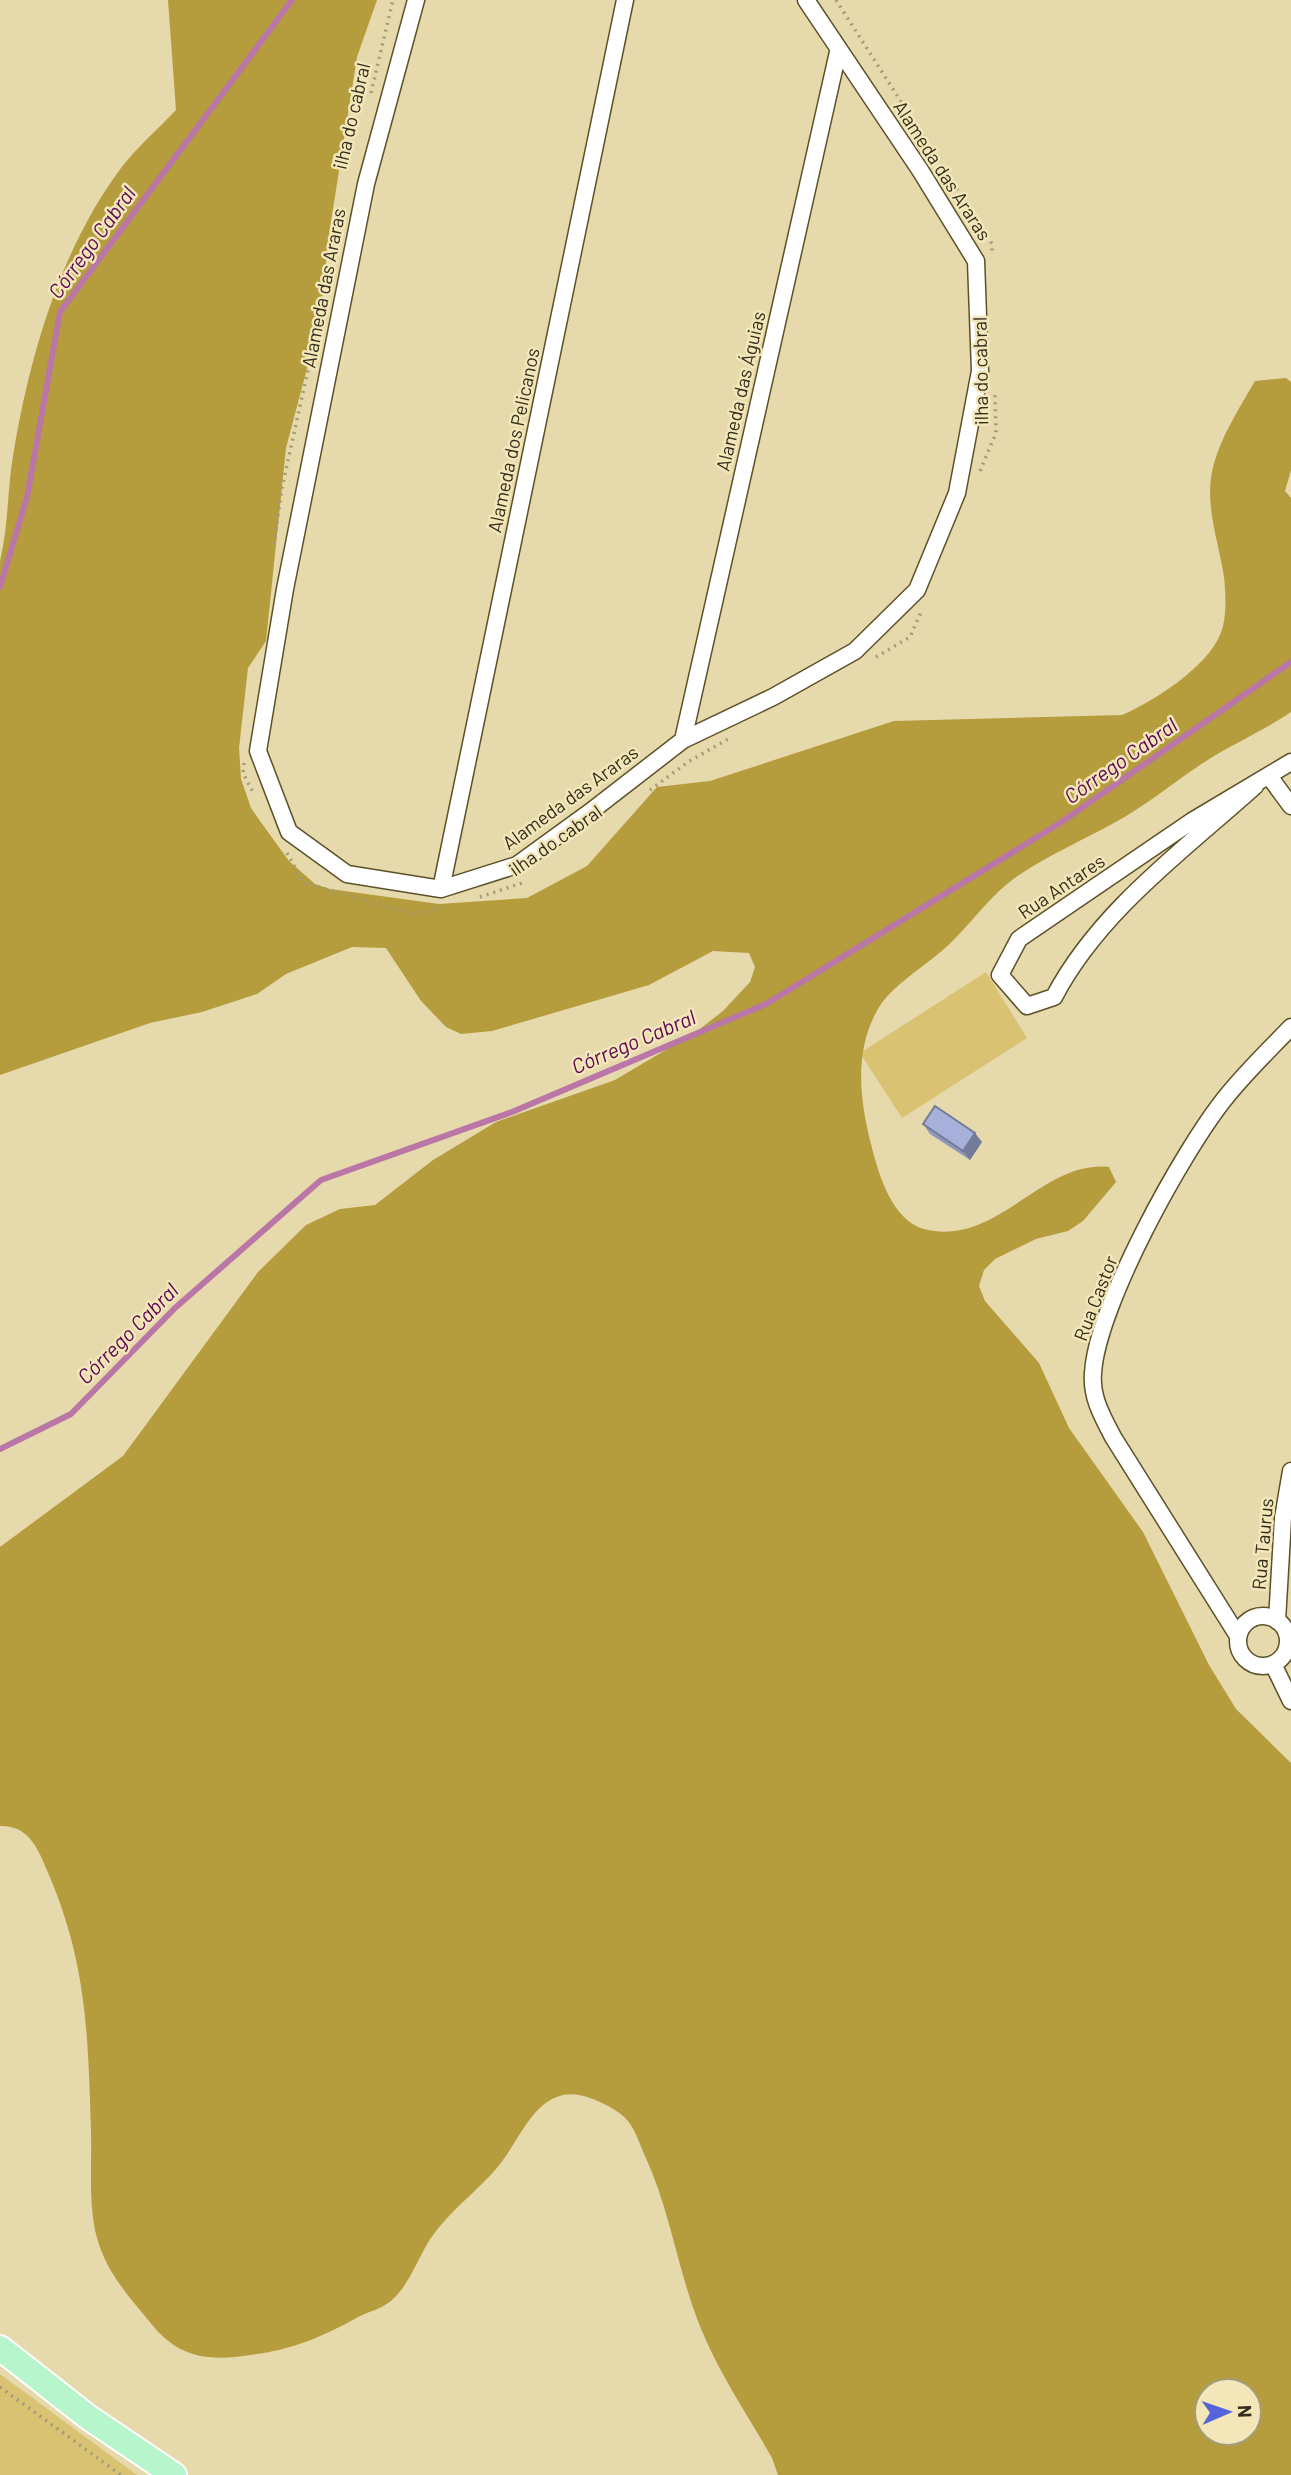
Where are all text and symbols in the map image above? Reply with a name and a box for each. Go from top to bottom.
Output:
street label: ilha do cabral [328,61,374,171]
street label: Alameda das Araras [889,96,997,244]
water label: Córrego Cabral [42,181,140,303]
street label: Alameda das Araras [296,206,350,370]
street label: Alameda das Águias [710,309,770,473]
street label: ilha do cabral [968,317,992,425]
street label: Alameda dos Pelicanos [482,346,544,534]
water label: Córrego Cabral [1059,712,1182,808]
street label: Alameda das Araras [498,740,642,854]
street label: ilha do cabral [504,799,606,881]
street label: Rua Antares [1013,849,1109,923]
water label: Córrego Cabral [567,1004,699,1078]
street label: Rua Castor [1068,1252,1122,1344]
water label: Córrego Cabral [71,1277,183,1389]
street label: Rua Taurus [1247,1497,1277,1591]
north arrow [1193,2377,1263,2447]
text: N [1234,2405,1257,2418]

